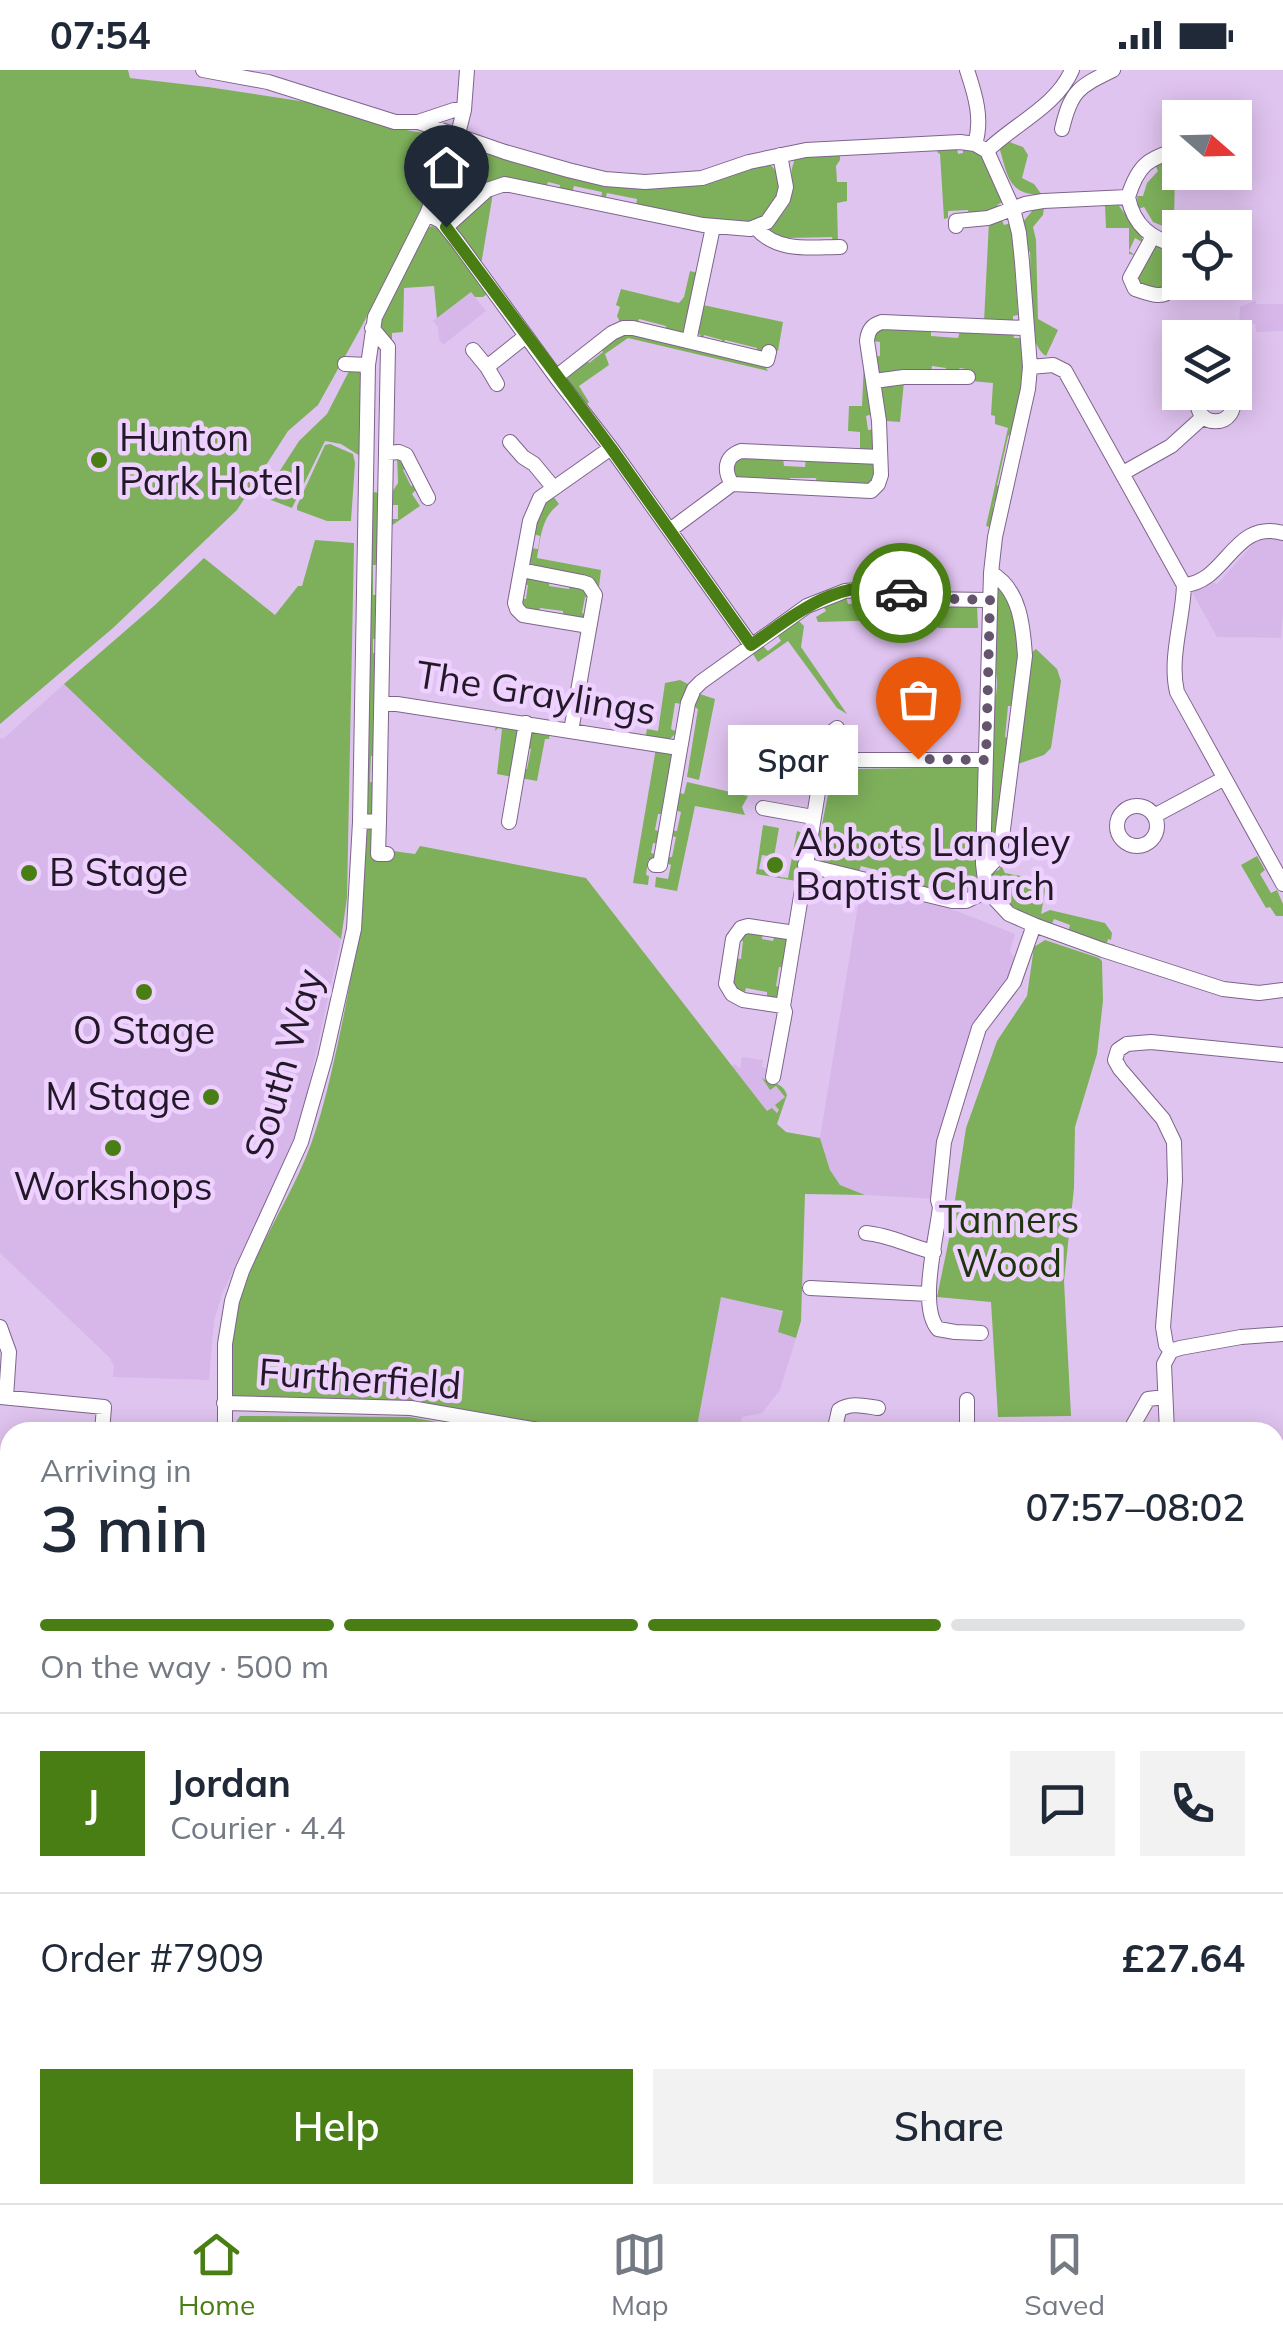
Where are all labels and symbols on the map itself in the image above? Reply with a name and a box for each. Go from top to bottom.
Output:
north arrow [1162,100,1252,190]
pin [404,125,489,228]
place label: Hunton Park Hotel [119,413,302,505]
marker: Hunton Park Hotel [88,449,110,471]
courier [851,543,951,643]
street label: The Graylings [413,649,659,735]
pin [876,657,961,760]
callout: Spar [728,724,858,794]
place label: Abbots Langley Baptist Church [795,818,1070,910]
place label: B Stage [49,848,188,896]
marker: Abbots Langley Baptist Church [764,854,786,876]
marker: B Stage [18,862,40,884]
street label: South Way [233,963,333,1164]
marker: O Stage [133,981,155,1003]
place label: O Stage [73,1006,215,1054]
place label: M Stage [45,1072,191,1120]
marker: M Stage [200,1086,222,1108]
marker: Workshops [102,1137,124,1159]
place label: Workshops [13,1162,213,1210]
park label: Tanners Wood [939,1195,1079,1287]
street label: Furtherfield [257,1347,463,1409]

